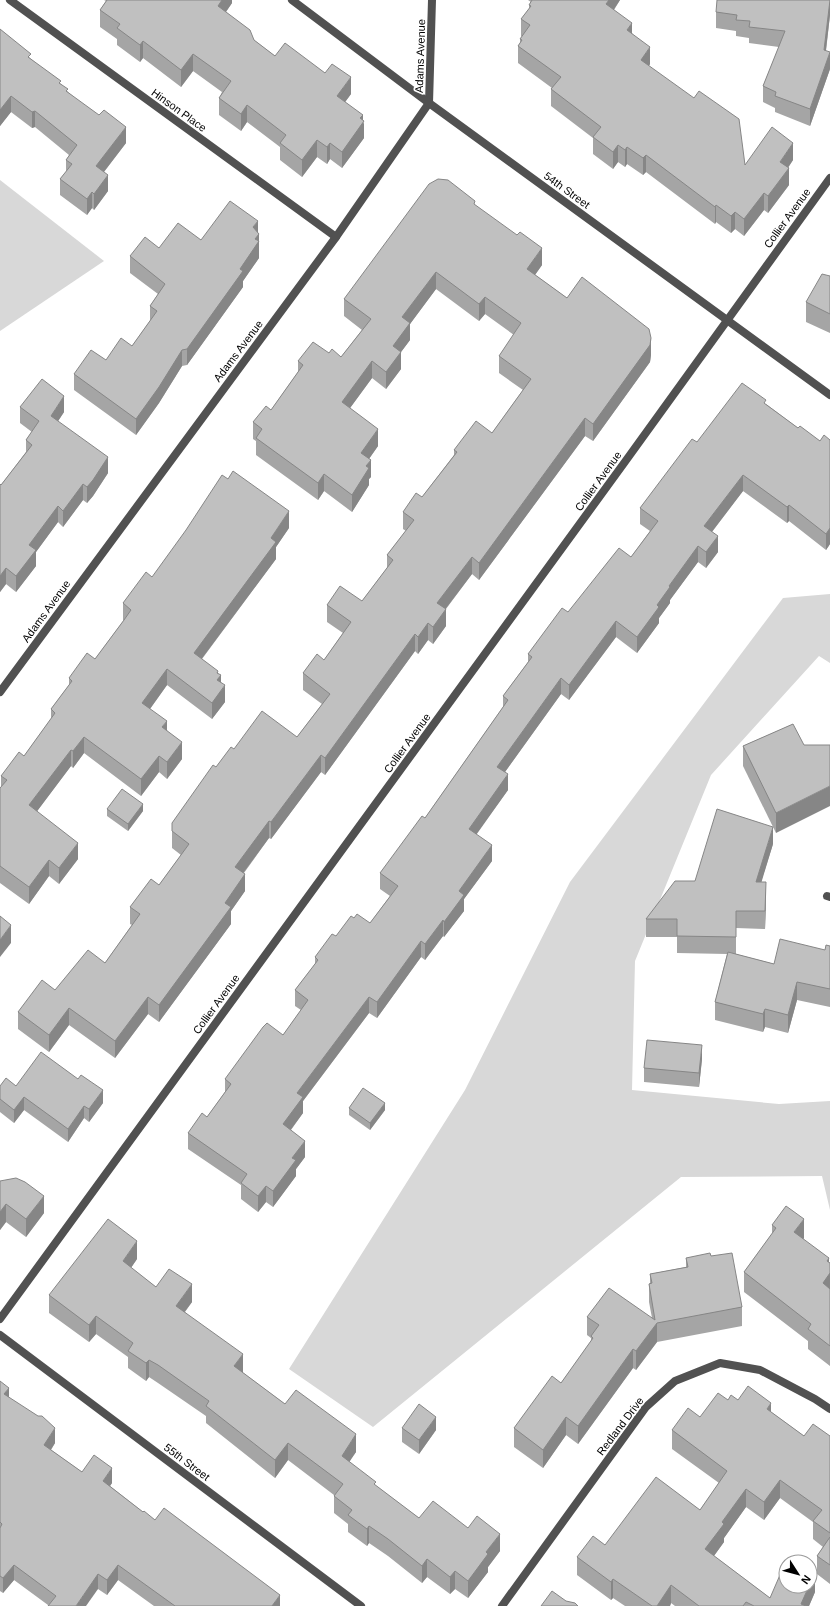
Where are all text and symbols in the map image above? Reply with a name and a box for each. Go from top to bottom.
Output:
street label: Adams Avenue [413,19,427,93]
street label: Hinson Place [149,86,209,134]
street label: 54th Street [542,169,592,211]
street label: Collier Avenue [761,186,813,250]
street label: Adams Avenue [211,318,265,384]
street label: Collier Avenue [572,449,624,513]
street label: Adams Avenue [19,578,73,644]
street label: Collier Avenue [381,711,433,775]
street label: Collier Avenue [190,972,242,1036]
street label: Redland Drive [594,1395,646,1457]
street label: 55th Street [162,1441,212,1483]
north arrow [778,1554,818,1594]
text: N [799,1573,813,1587]

